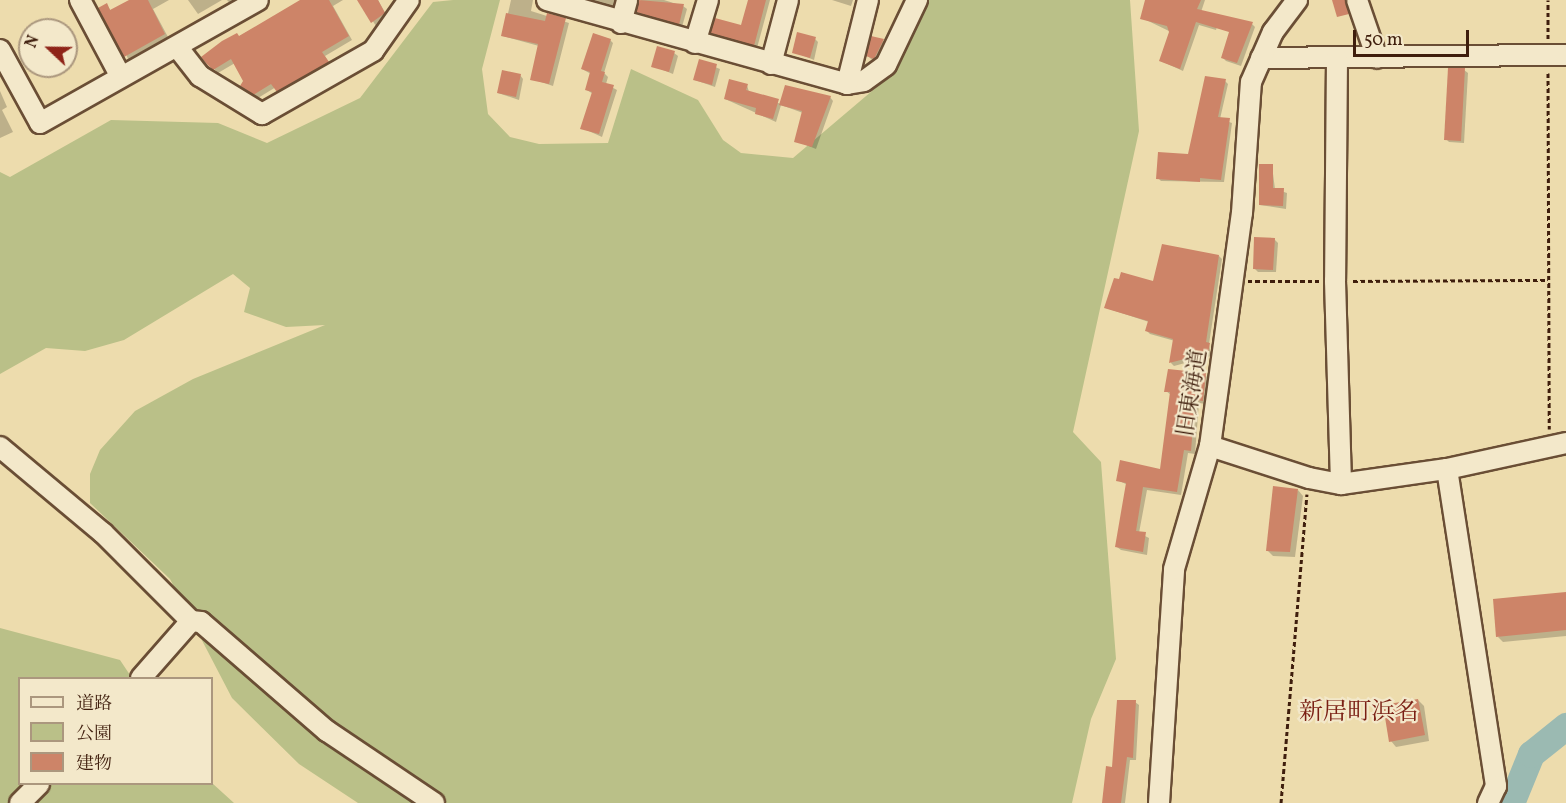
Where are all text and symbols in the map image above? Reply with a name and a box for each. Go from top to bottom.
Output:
north arrow [18,18,78,78]
scale bar [1356,18,1472,56]
text: 50 m [1364,28,1403,53]
text: N [21,32,46,52]
street label: 旧東海道 [1173,347,1213,439]
legend [18,677,213,785]
text: 道路 [76,692,112,717]
district label: 新居町浜名 [1299,700,1419,728]
text: 公園 [76,722,112,747]
text: 建物 [76,752,112,777]

